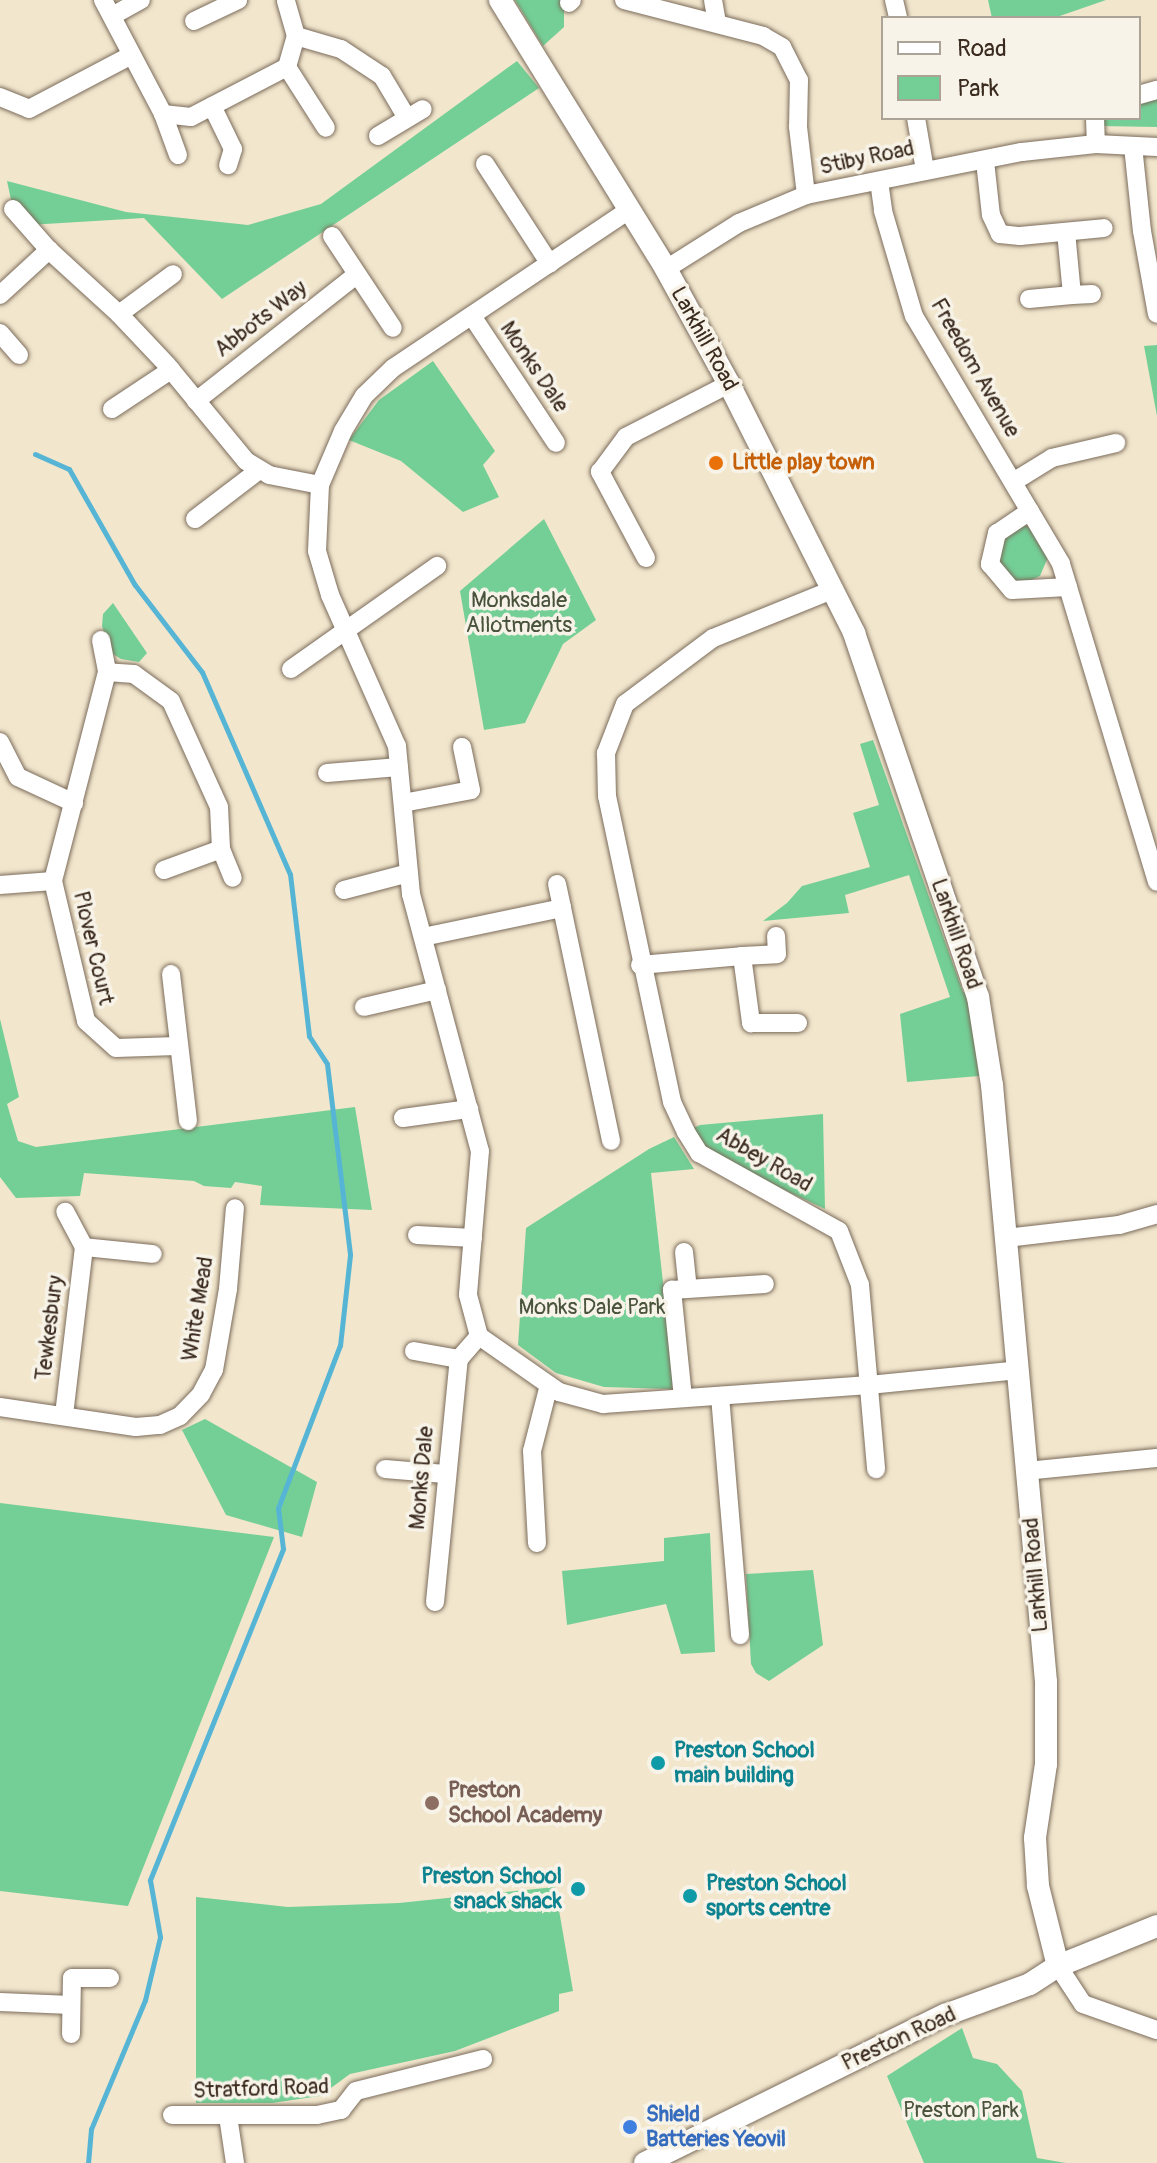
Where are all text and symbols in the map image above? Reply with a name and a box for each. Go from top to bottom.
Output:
legend [881,16,1141,120]
text: Road [957,34,1007,63]
text: Park [957,74,999,103]
street label: Stiby Road [817,135,917,181]
street label: Abbots Way [210,275,312,363]
street label: Larkhill Road [665,282,743,396]
street label: Freedom Avenue [925,294,1025,442]
street label: Monks Dale [494,317,574,417]
place label: Little play town [732,450,875,476]
marker: Little play town [707,454,725,472]
park label: Monksdale Allotments [466,587,572,638]
street label: Larkhill Road [925,875,987,993]
street label: Plover Court [67,889,119,1007]
street label: Abbey Road [711,1122,817,1198]
street label: White Mead [177,1255,219,1363]
street label: Tewkesbury [30,1274,70,1382]
park label: Monks Dale Park [518,1295,666,1321]
street label: Monks Dale [404,1425,440,1531]
street label: Larkhill Road [1018,1517,1054,1633]
place label: Preston School main building [674,1737,815,1788]
marker: Preston School main building [649,1754,667,1772]
place label: Preston School Academy [448,1777,602,1828]
marker: Preston School Academy [423,1794,441,1812]
place label: Preston School snack shack [421,1863,562,1914]
place label: Preston School sports centre [706,1870,847,1922]
marker: Preston School snack shack [569,1880,587,1898]
marker: Preston School sports centre [681,1887,699,1905]
street label: Preston Road [838,2001,960,2077]
street label: Stratford Road [193,2073,329,2105]
park label: Preston Park [903,2098,1019,2124]
place label: Shield Batteries Yeovil [646,2101,786,2152]
marker: Shield Batteries Yeovil [621,2118,639,2136]

